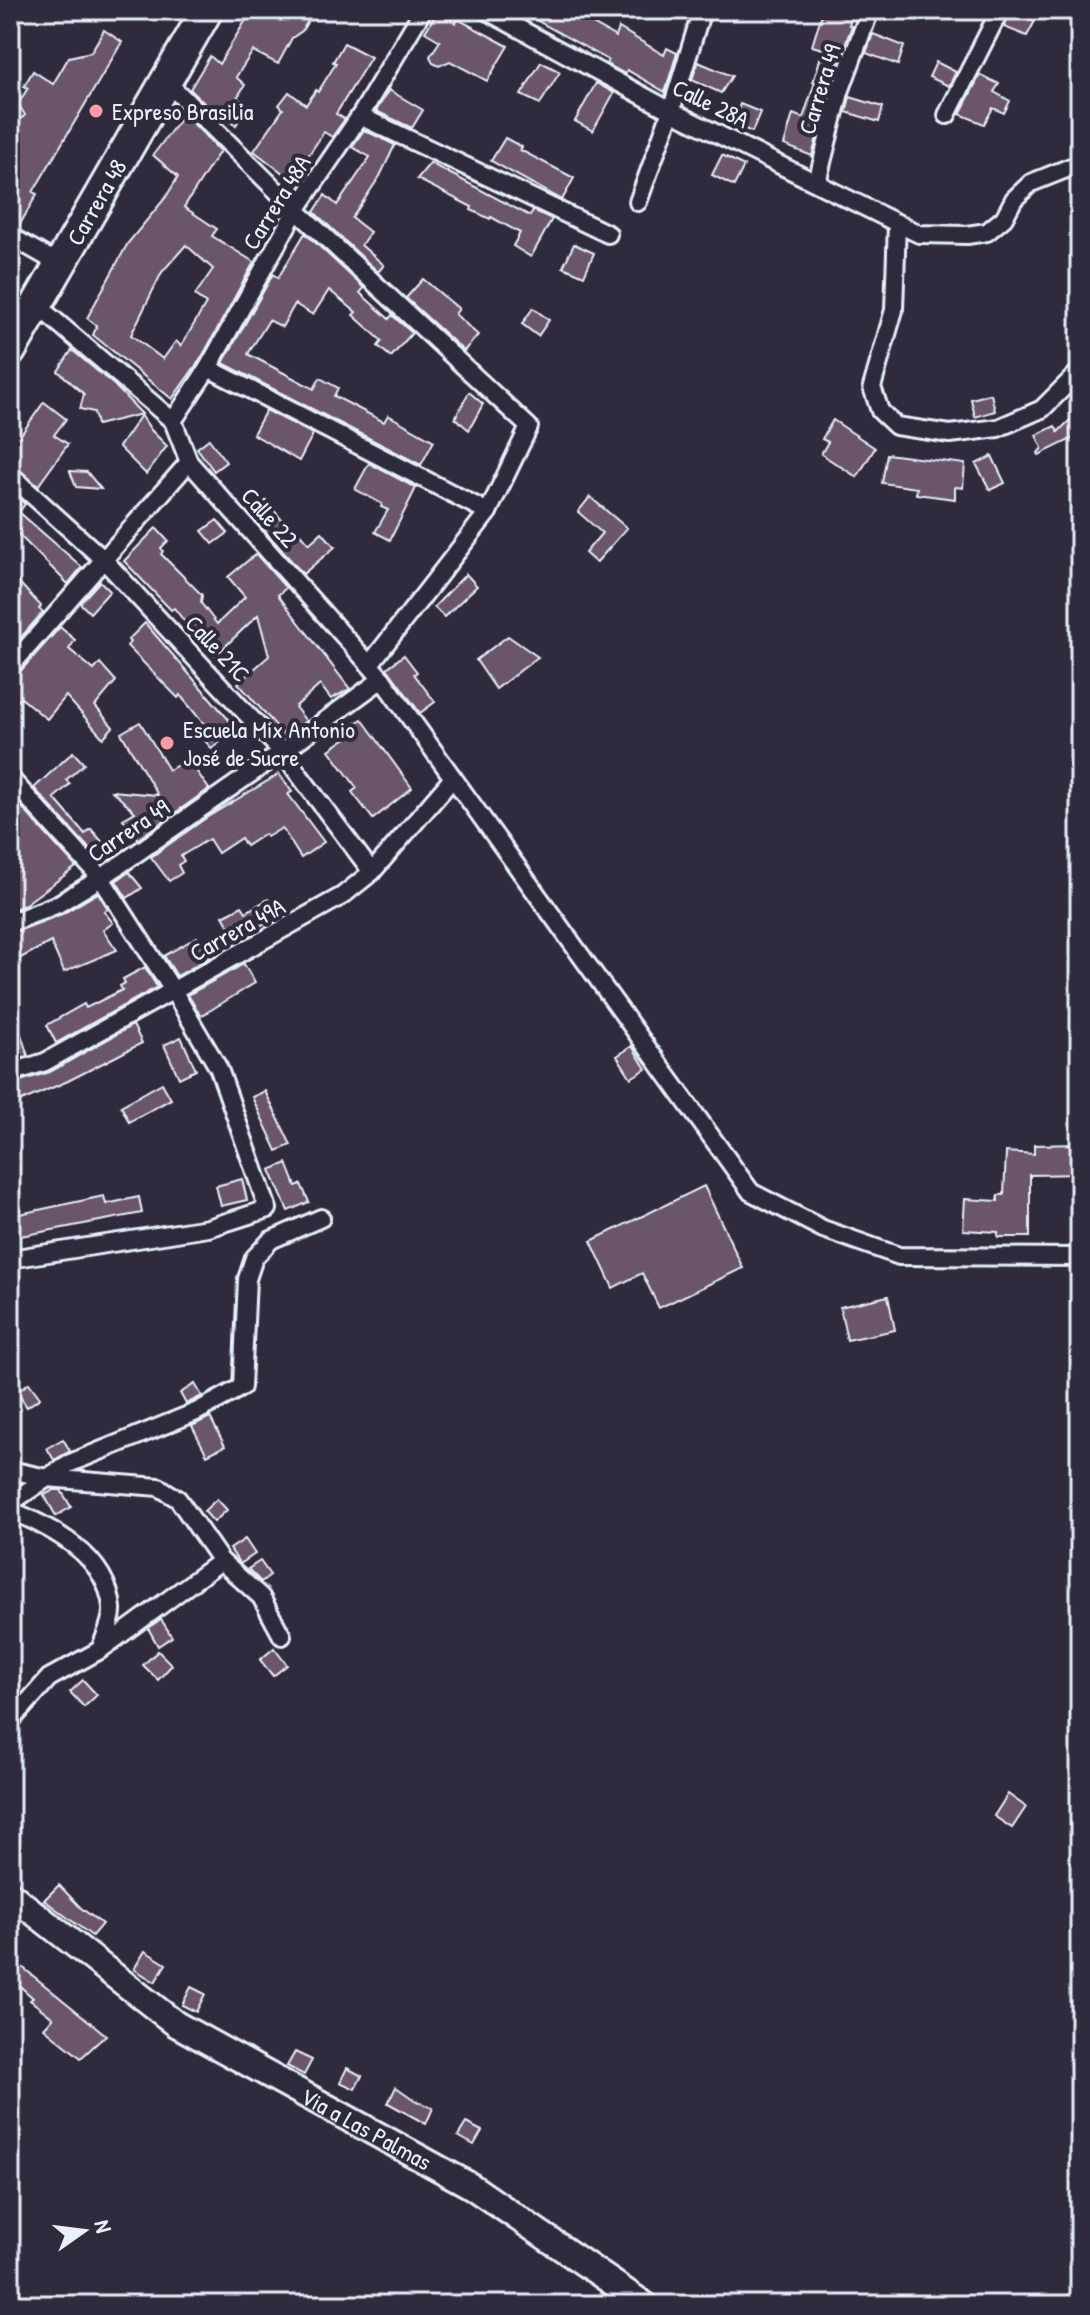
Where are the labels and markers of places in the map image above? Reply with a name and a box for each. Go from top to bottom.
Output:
place label: Expreso Brasilia [112,95,253,127]
marker: Expreso Brasilia [87,102,105,120]
place label: Escuela Mix Antonio José de Sucre [183,713,355,773]
marker: Escuela Mix Antonio José de Sucre [158,734,176,752]

